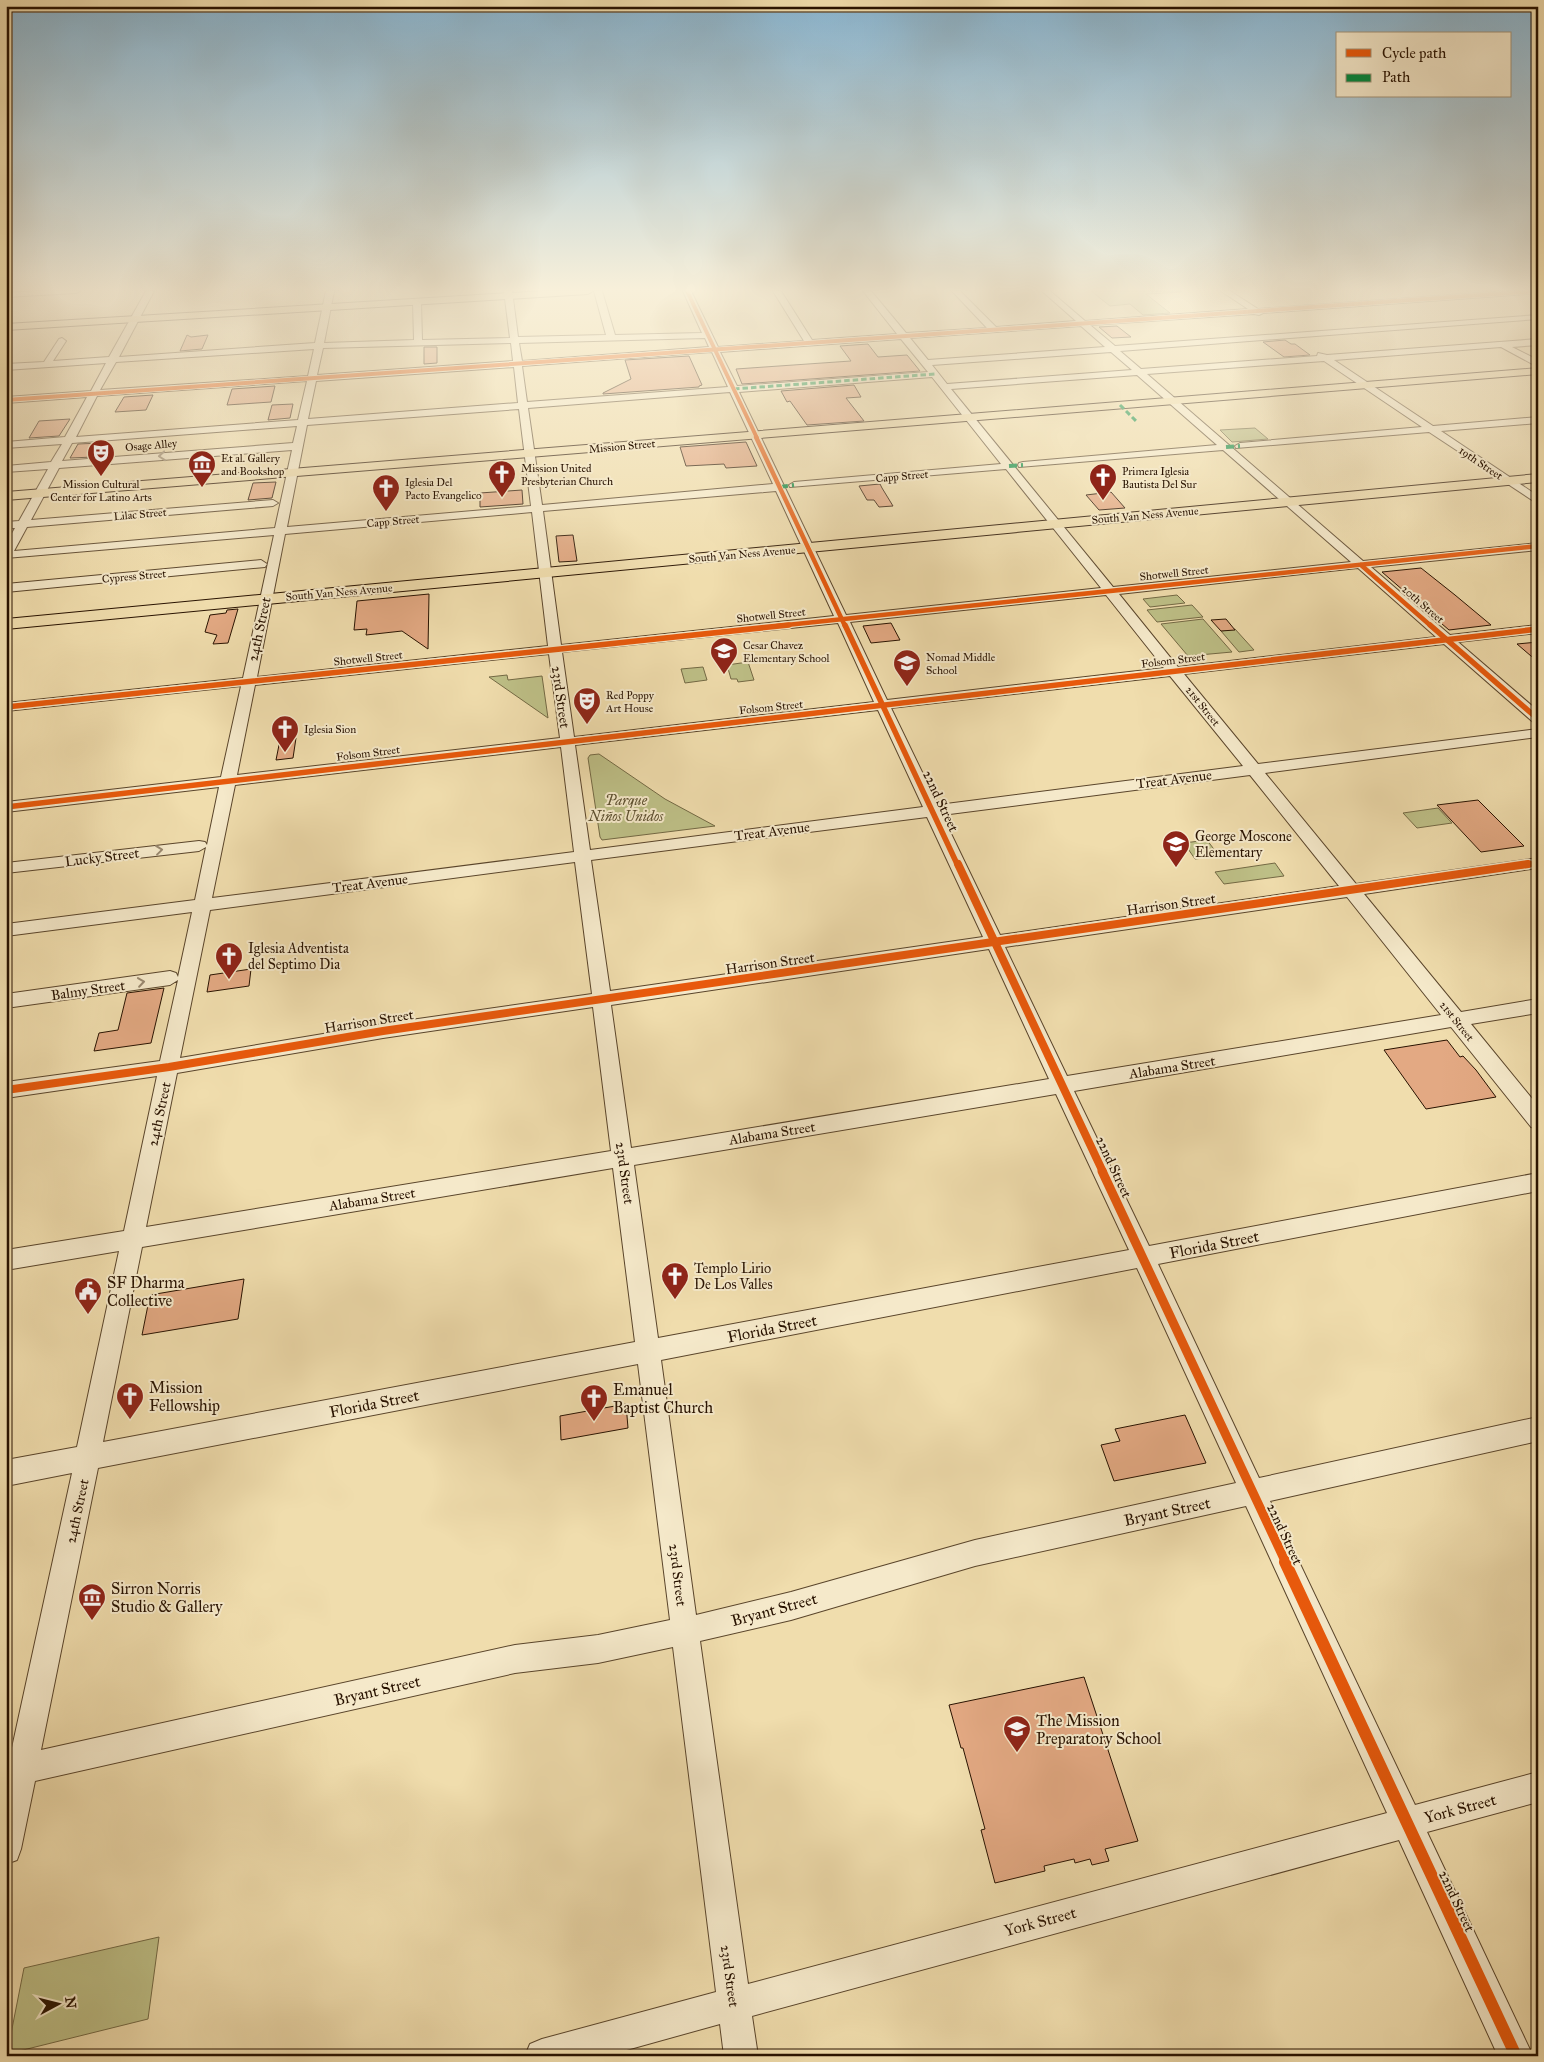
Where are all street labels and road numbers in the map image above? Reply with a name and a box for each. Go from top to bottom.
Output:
street label: Osage Alley [125,437,178,454]
street label: Mission Street [588,437,656,456]
street label: 19th Street [1456,444,1505,483]
street label: Capp Street [875,468,929,485]
street label: South Van Ness Avenue [1091,504,1199,527]
street label: Lilac Street [113,506,167,523]
street label: Capp Street [366,513,420,530]
street label: South Van Ness Avenue [688,543,796,566]
street label: Shotwell Street [1139,563,1209,584]
street label: Cypress Street [101,567,167,586]
street label: South Van Ness Avenue [285,581,393,604]
street label: 20th Street [1399,583,1446,626]
street label: 24th Street [244,595,275,663]
street label: Shotwell Street [736,605,806,626]
street label: Shotwell Street [333,648,403,669]
street label: Folsom Street [1140,650,1206,671]
street label: 23rd Street [548,665,573,729]
street label: 21st Street [1183,684,1223,729]
street label: Folsom Street [739,698,804,717]
street label: Folsom Street [335,743,401,764]
street label: Treat Avenue [1135,766,1213,793]
street label: 22nd Street [919,768,962,835]
street label: Treat Avenue [733,818,811,845]
street label: Lucky Street [64,845,140,870]
street label: Treat Avenue [331,870,409,897]
street label: Harrison Street [1125,890,1217,919]
street label: Harrison Street [724,949,816,978]
street label: Balmy Street [50,977,126,1004]
street label: 21st Street [1437,999,1477,1044]
street label: Harrison Street [323,1006,415,1037]
street label: Alabama Street [1127,1052,1217,1083]
street label: 24th Street [144,1080,175,1148]
street label: Alabama Street [727,1118,817,1149]
street label: 22nd Street [1092,1134,1135,1201]
street label: 23rd Street [612,1141,637,1205]
street label: Alabama Street [327,1184,417,1215]
street label: Florida Street [1168,1226,1261,1263]
street label: Florida Street [726,1310,819,1347]
street label: Florida Street [328,1385,421,1422]
street label: 24th Street [62,1477,93,1545]
street label: Bryant Street [1122,1493,1213,1530]
street label: 22nd Street [1263,1501,1306,1568]
street label: 23rd Street [665,1543,690,1607]
street label: Bryant Street [729,1589,819,1630]
street label: Bryant Street [332,1671,423,1710]
street label: York Street [1422,1790,1499,1827]
street label: 22nd Street [1435,1868,1478,1935]
street label: York Street [1002,1903,1079,1940]
street label: 23rd Street [717,1944,742,2008]

